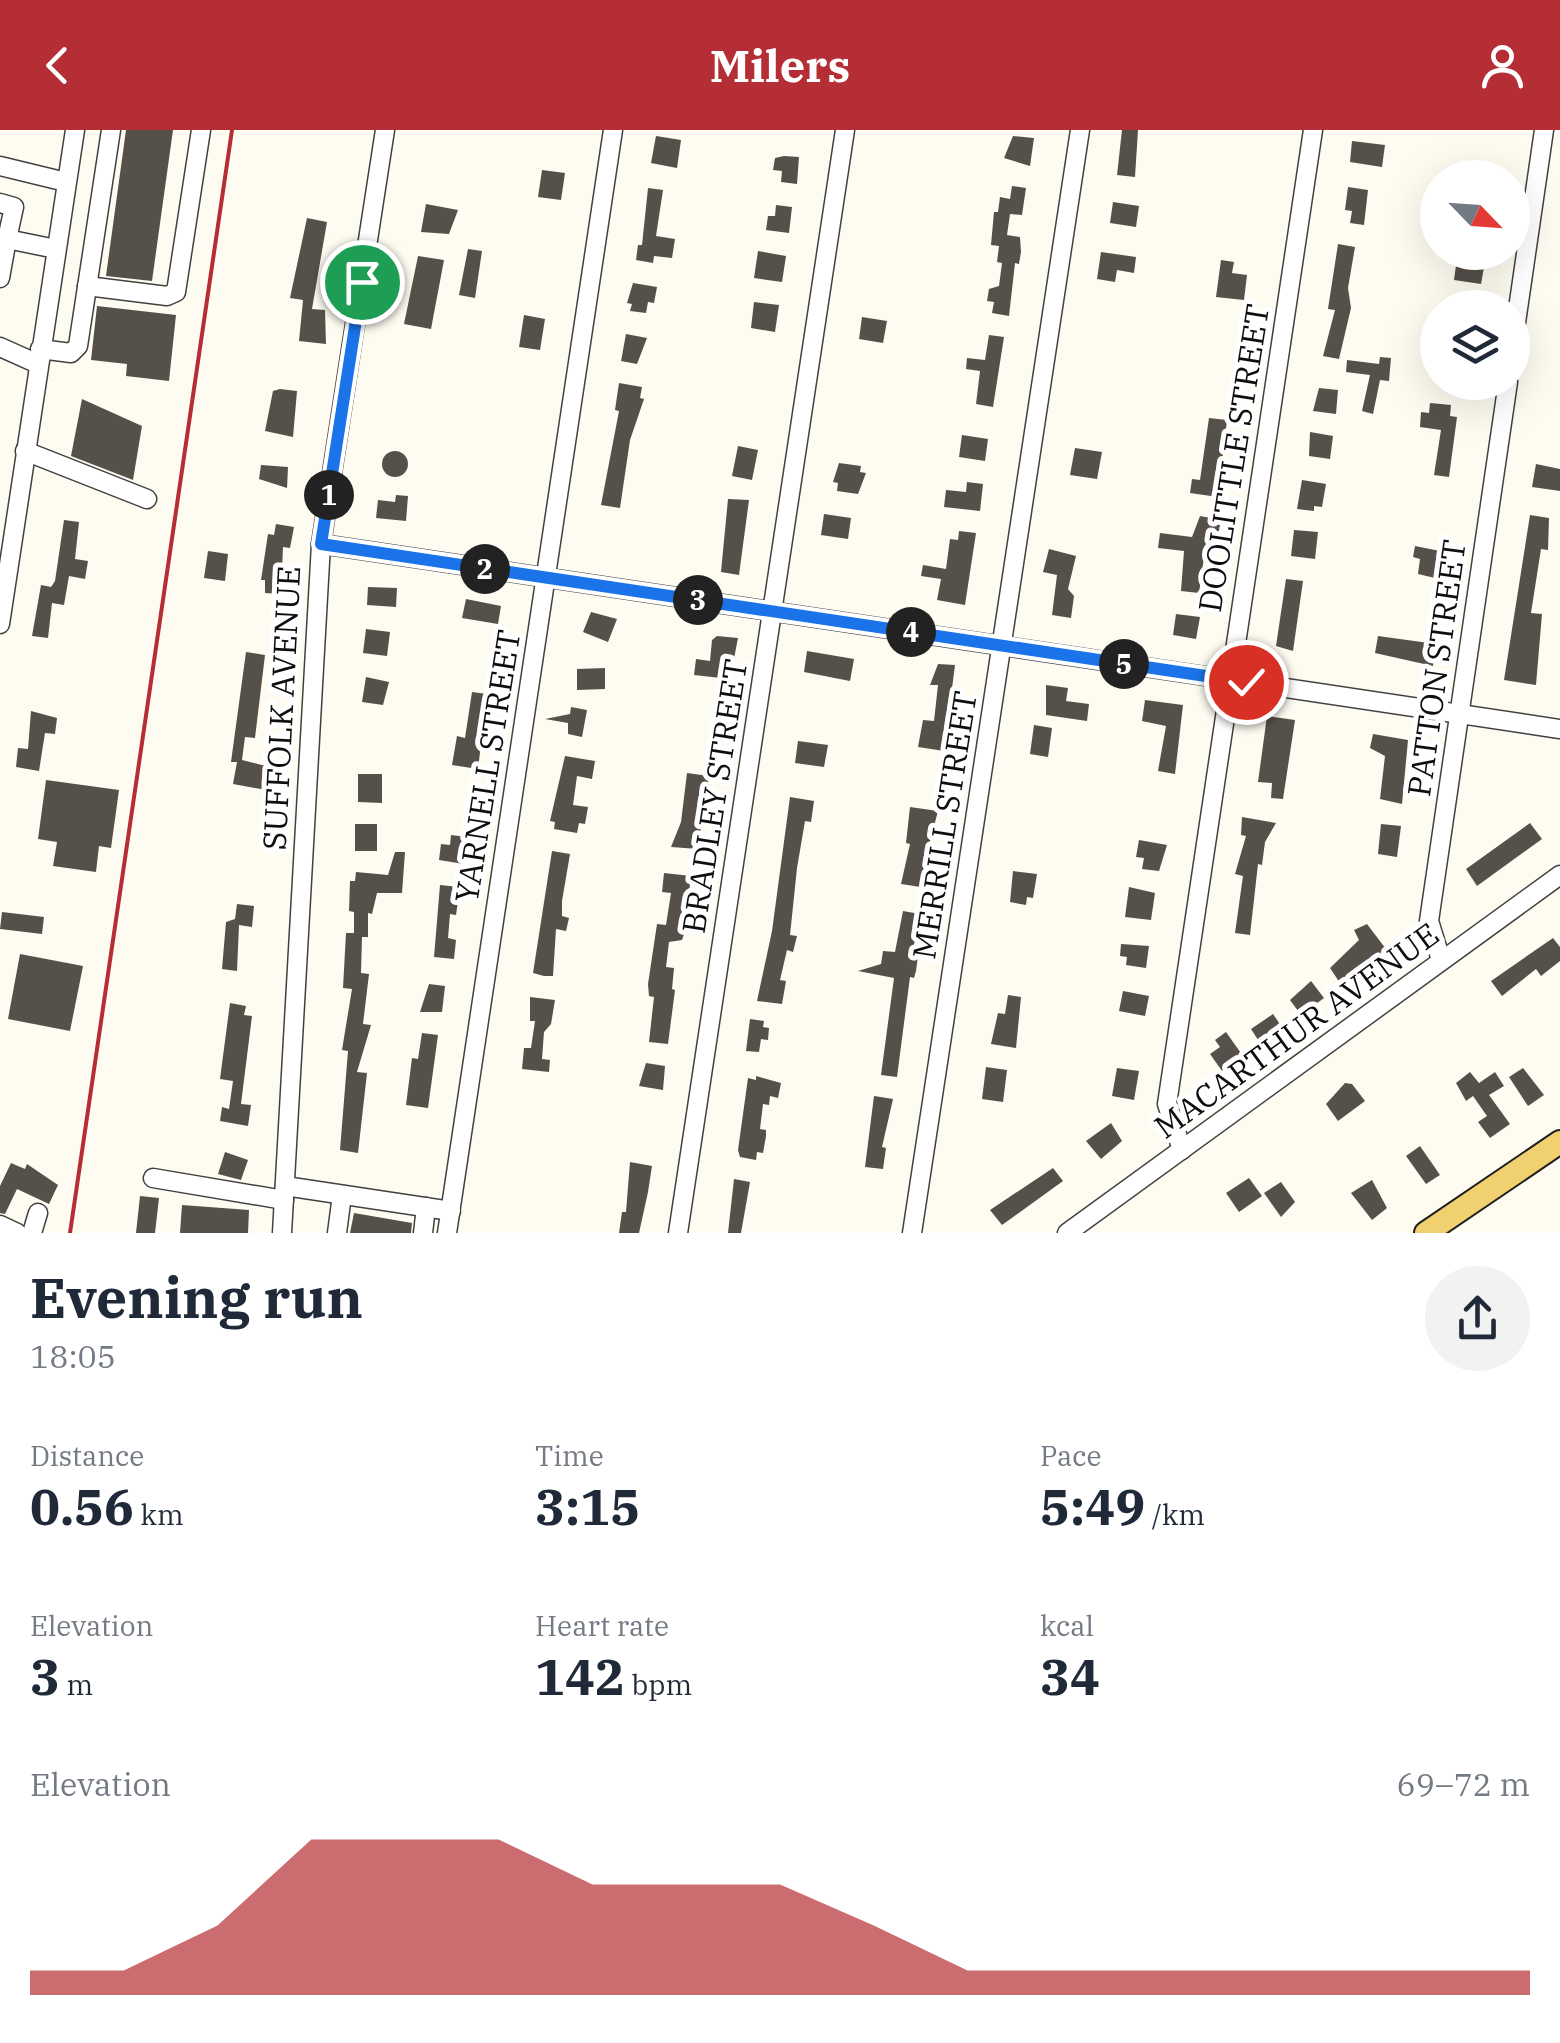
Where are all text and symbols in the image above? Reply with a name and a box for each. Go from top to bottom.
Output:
text: Milers [710,36,850,94]
icon: back [30,38,85,93]
icon: person [1475,38,1530,93]
north arrow [1420,160,1530,270]
map controls [1420,160,1530,400]
pin [320,240,405,325]
icon: arrive [335,255,390,310]
button: layers [1420,290,1530,400]
street label: DOOLITTLE STREET [1188,301,1278,615]
pin: 1 [304,470,354,520]
text: 1 [321,476,337,513]
street label: PATTON STREET [1397,537,1475,799]
pin: 2 [460,544,510,594]
text: 2 [477,550,493,587]
street label: SUFFOLK AVENUE [253,565,309,851]
pin: 3 [673,575,723,625]
text: 3 [690,581,706,618]
pin: 4 [886,607,936,657]
text: 4 [903,613,919,650]
street label: YARNELL STREET [445,627,529,905]
pin: 5 [1099,639,1149,689]
pin [1204,640,1289,725]
text: 5 [1116,645,1132,682]
icon: check [1219,655,1274,710]
street label: BRADLEY STREET [672,656,756,936]
street label: MERRILL STREET [902,688,986,962]
street label: MACARTHUR AVENUE [1145,913,1447,1147]
text: Evening run [30,1262,363,1333]
button: share [1425,1266,1530,1371]
text: 18:05 [30,1335,116,1377]
text: Distance [30,1437,144,1474]
text: Time [535,1437,604,1474]
text: Pace [1040,1437,1102,1474]
text: 0.56 [30,1474,134,1539]
text: 3:15 [535,1474,640,1539]
text: 5:49 [1040,1474,1145,1539]
text: km [134,1496,184,1533]
text: /km [1145,1496,1205,1533]
text: Elevation [30,1607,153,1644]
text: Heart rate [535,1607,669,1644]
text: kcal [1040,1607,1094,1644]
text: 3 [30,1644,60,1709]
text: 142 [535,1644,625,1709]
text: 34 [1040,1644,1100,1709]
text: m [60,1666,93,1703]
text: bpm [625,1666,692,1703]
text: Elevation [30,1763,171,1805]
text: 69–72 m [1396,1763,1530,1805]

